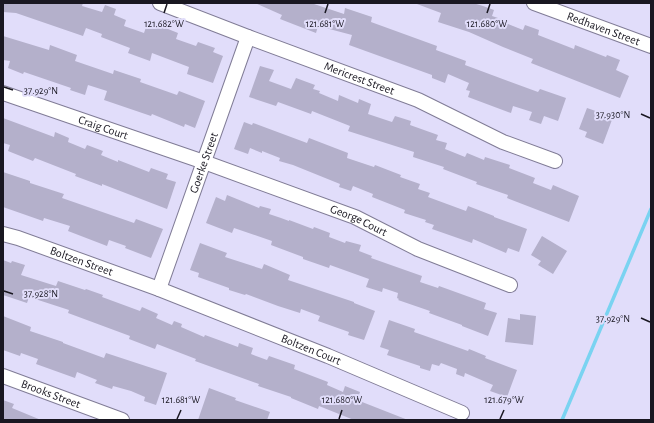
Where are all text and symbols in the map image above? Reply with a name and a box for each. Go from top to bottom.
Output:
street label: Redhaven Street [565,10,642,47]
text: 121.682°W [144,19,184,29]
text: 121.681°W [306,19,344,29]
text: 121.680°W [467,19,507,29]
street label: Mericrest Street [322,60,396,97]
text: 37.929°N [24,86,58,96]
text: 37.930°N [596,110,630,120]
street label: Craig Court [77,113,130,142]
street label: Goerke Street [187,131,220,195]
street label: George Court [329,203,389,238]
street label: Boltzen Street [48,244,115,278]
text: 37.928°N [24,289,58,299]
text: 37.929°N [596,314,630,324]
street label: Boltzen Court [279,332,343,367]
street label: Brooks Street [20,377,82,410]
text: 121.681°W [162,395,200,405]
text: 121.680°W [322,395,362,405]
text: 121.679°W [484,395,524,405]

